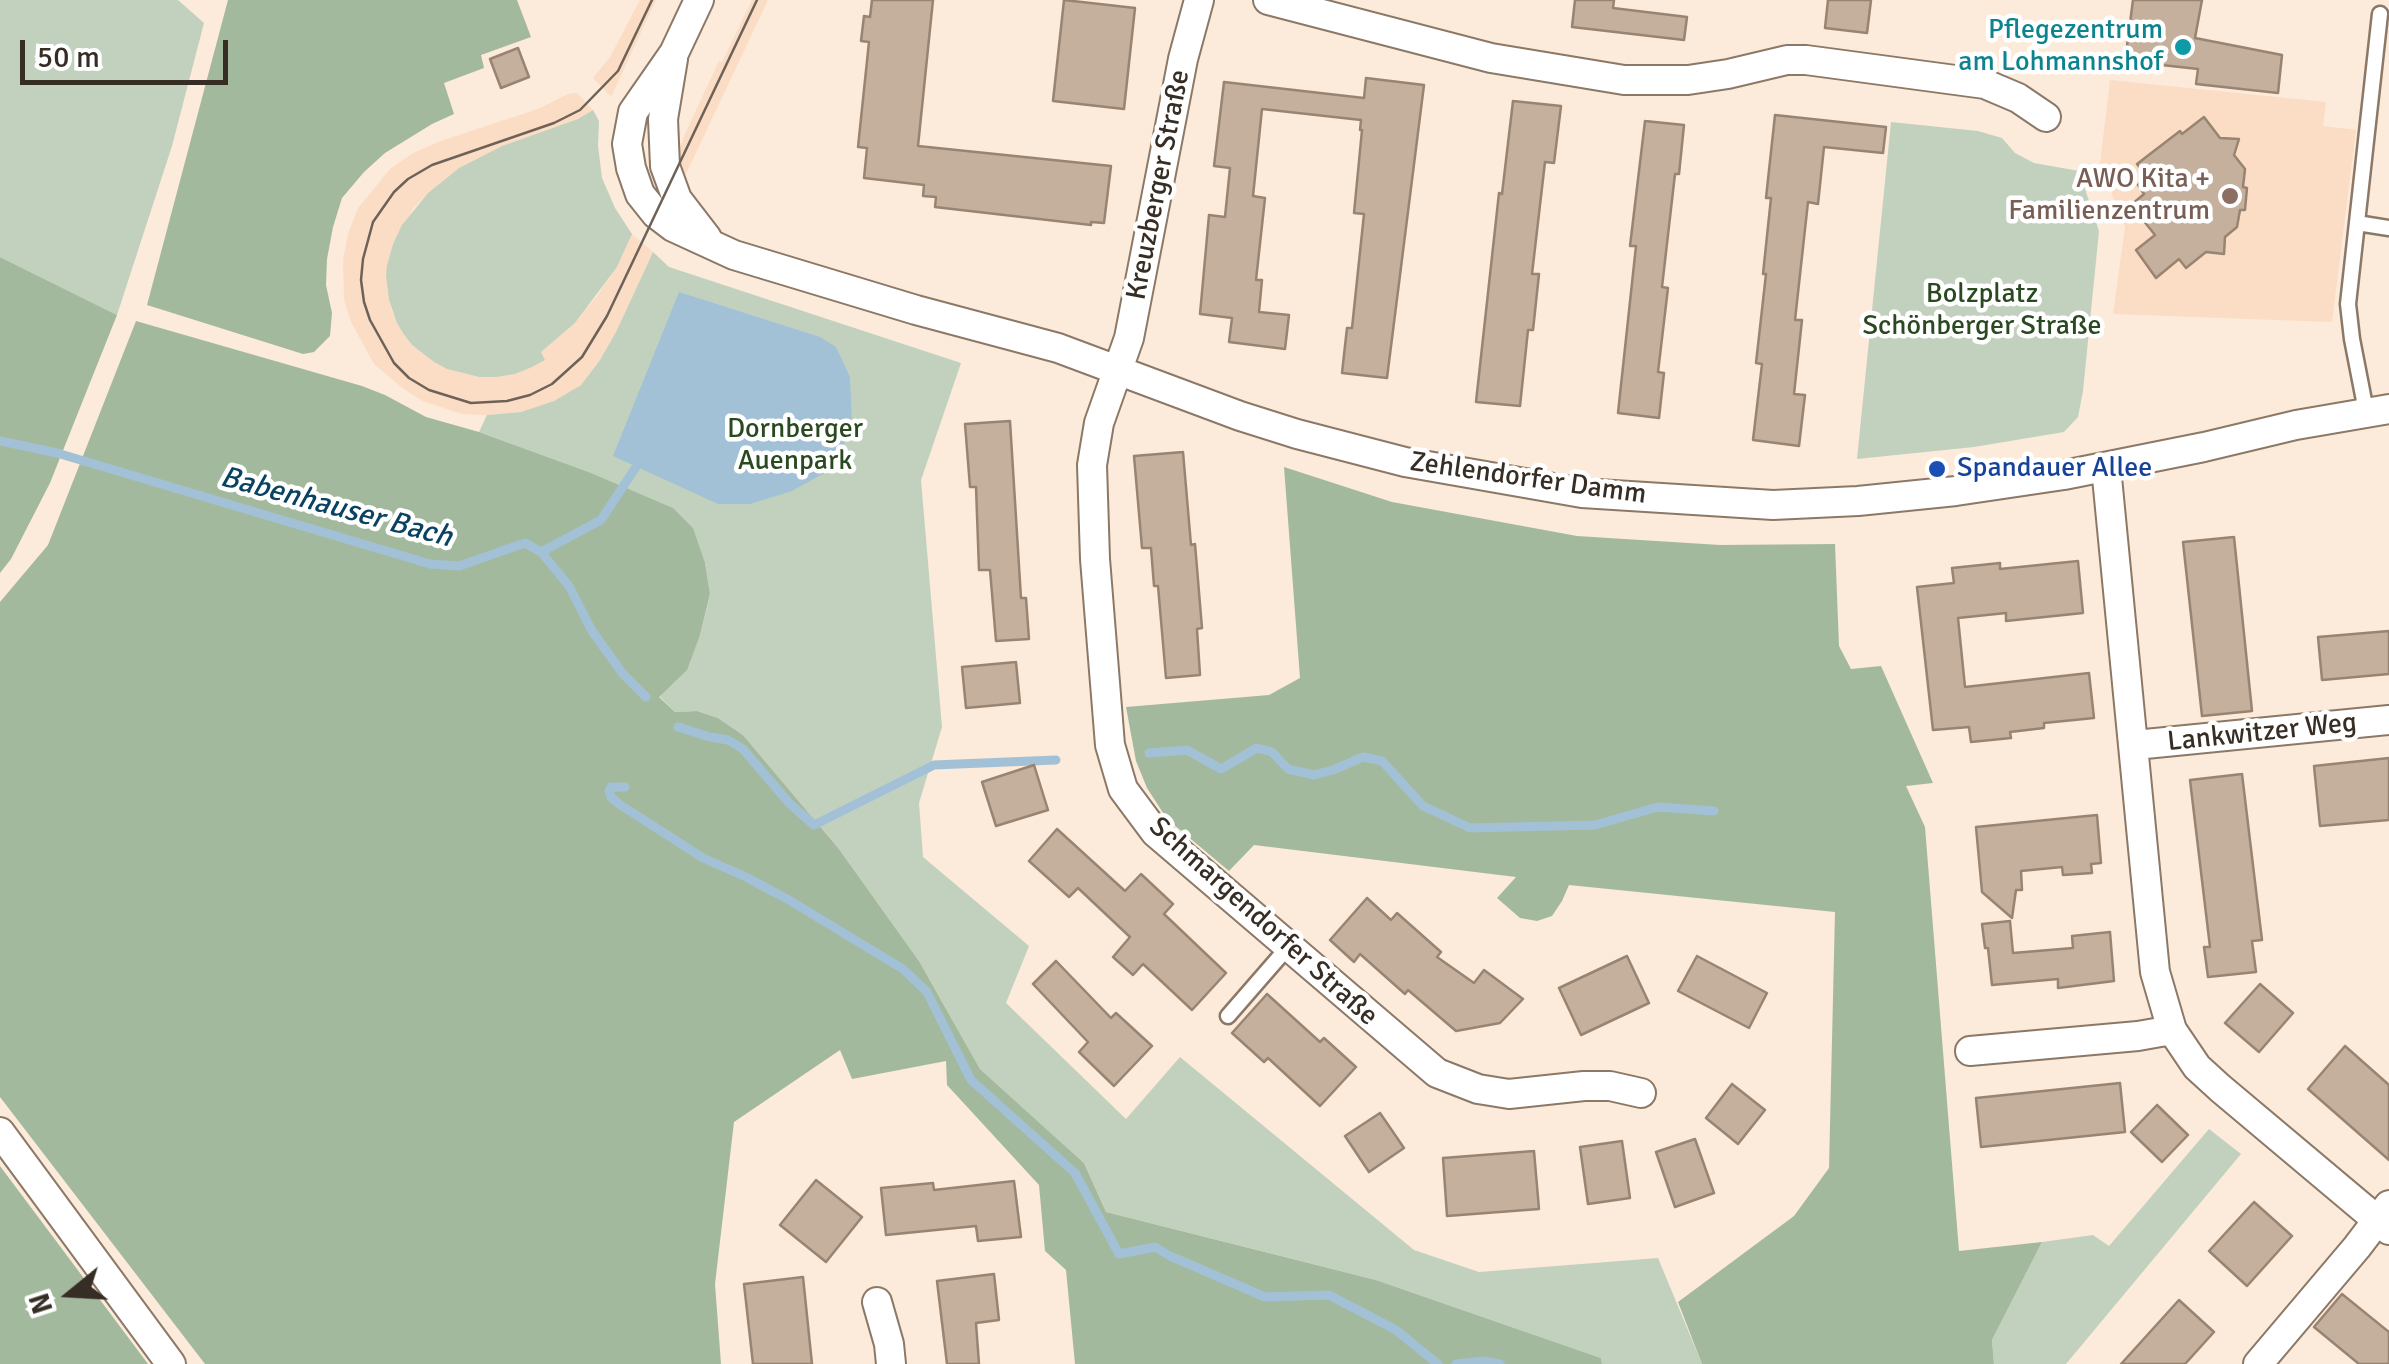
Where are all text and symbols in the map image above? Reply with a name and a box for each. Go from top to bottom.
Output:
place label: Pflegezentrum am Lohmannshof [1958,14,2163,80]
scale bar [25,20,232,82]
marker: Pflegezentrum am Lohmannshof [2172,36,2194,58]
text: 50 m [37,39,100,76]
street label: Kreuzberger Straße [1120,67,1198,303]
place label: AWO Kita + Familienzentrum [2008,163,2210,229]
marker: AWO Kita + Familienzentrum [2219,185,2241,207]
park label: Bolzplatz Schönberger Straße [1862,278,2102,344]
park label: Dornberger Auenpark [727,413,863,479]
street label: Zehlendorfer Damm [1408,446,1648,512]
place label: Spandauer Allee [1957,452,2152,486]
marker: Spandauer Allee [1926,458,1948,480]
water label: Babenhauser Bach [216,460,456,556]
street label: Lankwitzer Weg [2166,706,2358,760]
street label: Schmargendorfer Straße [1142,810,1384,1034]
north arrow [20,1244,120,1344]
text: N [22,1289,61,1318]

